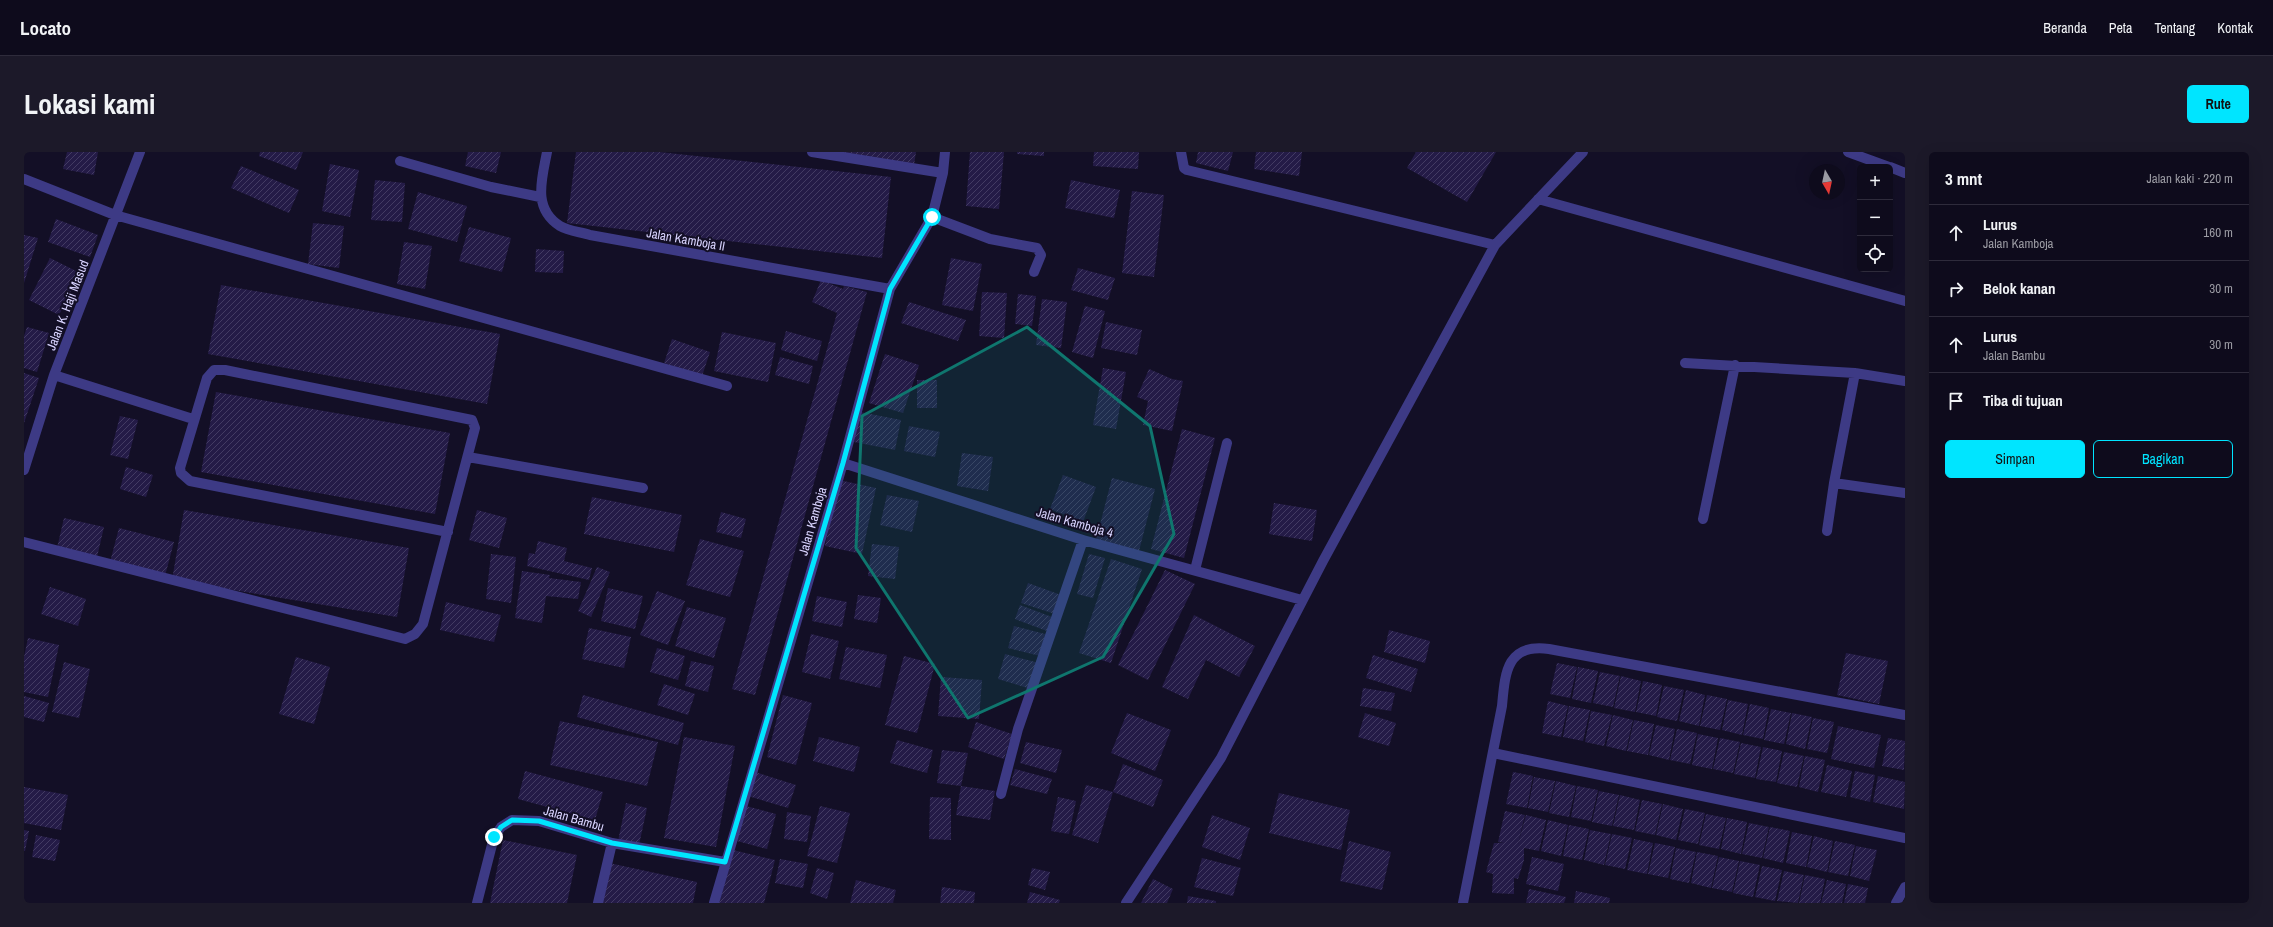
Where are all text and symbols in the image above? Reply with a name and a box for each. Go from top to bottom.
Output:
text: Locato [20,15,71,41]
text: Beranda [2043,19,2087,37]
text: Peta [2109,19,2132,37]
text: Tentang [2154,19,2195,37]
text: Kontak [2217,19,2253,37]
text: Lokasi kami [24,85,155,123]
button: Rute [2187,85,2249,123]
north arrow [1809,164,1845,200]
map controls [1857,164,1893,272]
button: + [1857,164,1893,200]
text: 3 mnt [1945,167,1982,190]
text: Jalan kaki · 220 m [2146,170,2233,187]
button: − [1857,200,1893,236]
route start [923,208,941,226]
text: Lurus [1983,214,2017,235]
icon: ahead [1945,222,1967,244]
street label: Jalan Kamboja II [645,224,727,255]
text: 160 m [2203,224,2233,241]
text: Jalan Kamboja [1983,235,2054,252]
button: locate [1857,236,1893,272]
street label: Jalan K. Haji Masud [42,258,93,353]
icon: right [1945,278,1967,300]
text: Belok kanan [1983,278,2055,299]
text: 30 m [2209,280,2233,297]
text: Lurus [1983,326,2017,347]
icon: ahead [1945,334,1967,356]
text: 30 m [2209,336,2233,353]
text: Jalan Bambu [1983,347,2045,364]
icon: arrive [1945,390,1967,412]
text: Tiba di tujuan [1983,390,2063,411]
button: Simpan [1945,440,2085,478]
button: Bagikan [2093,440,2233,478]
street label: Jalan Kamboja [795,485,830,557]
street label: Jalan Kamboja 4 [1034,503,1115,542]
street label: Jalan Bambu [542,802,606,835]
route end [485,828,503,846]

